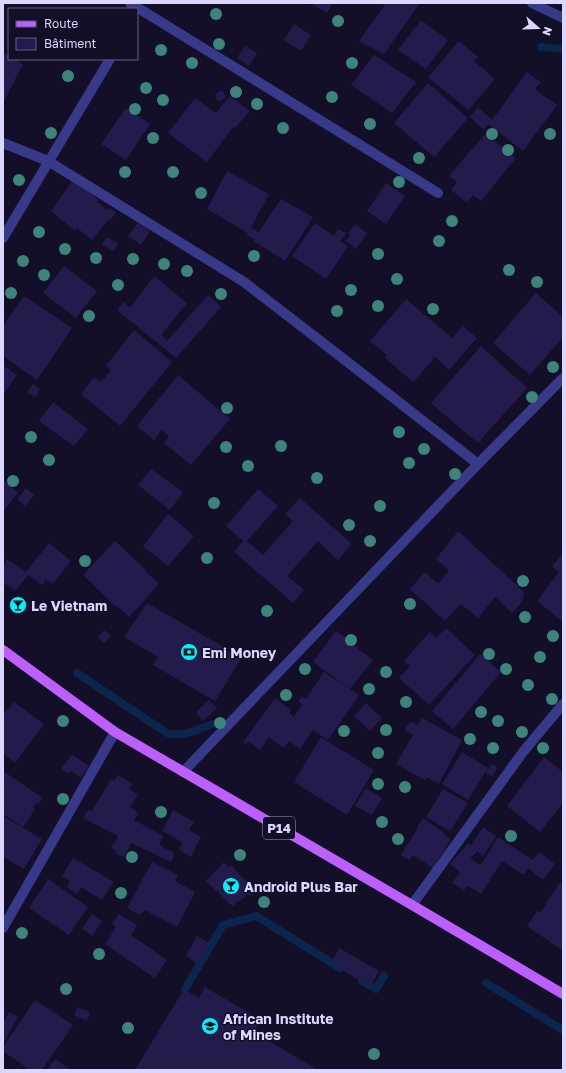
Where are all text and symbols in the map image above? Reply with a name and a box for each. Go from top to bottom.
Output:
legend [8,8,138,60]
north arrow [518,8,558,48]
text: Route [44,16,78,31]
text: N [540,25,555,38]
text: Bâtiment [44,36,97,51]
bar icon: Le Vietnam [8,595,28,615]
place label: Le Vietnam [31,597,107,614]
bank icon: Emi Money [179,642,199,662]
place label: Emi Money [202,644,277,661]
road number: P14 [263,817,295,839]
bar icon: Android Plus Bar [221,876,241,896]
place label: Android Plus Bar [244,878,358,895]
place label: African Institute of Mines [223,1010,334,1043]
school or university icon: African Institute of Mines [200,1016,220,1036]

